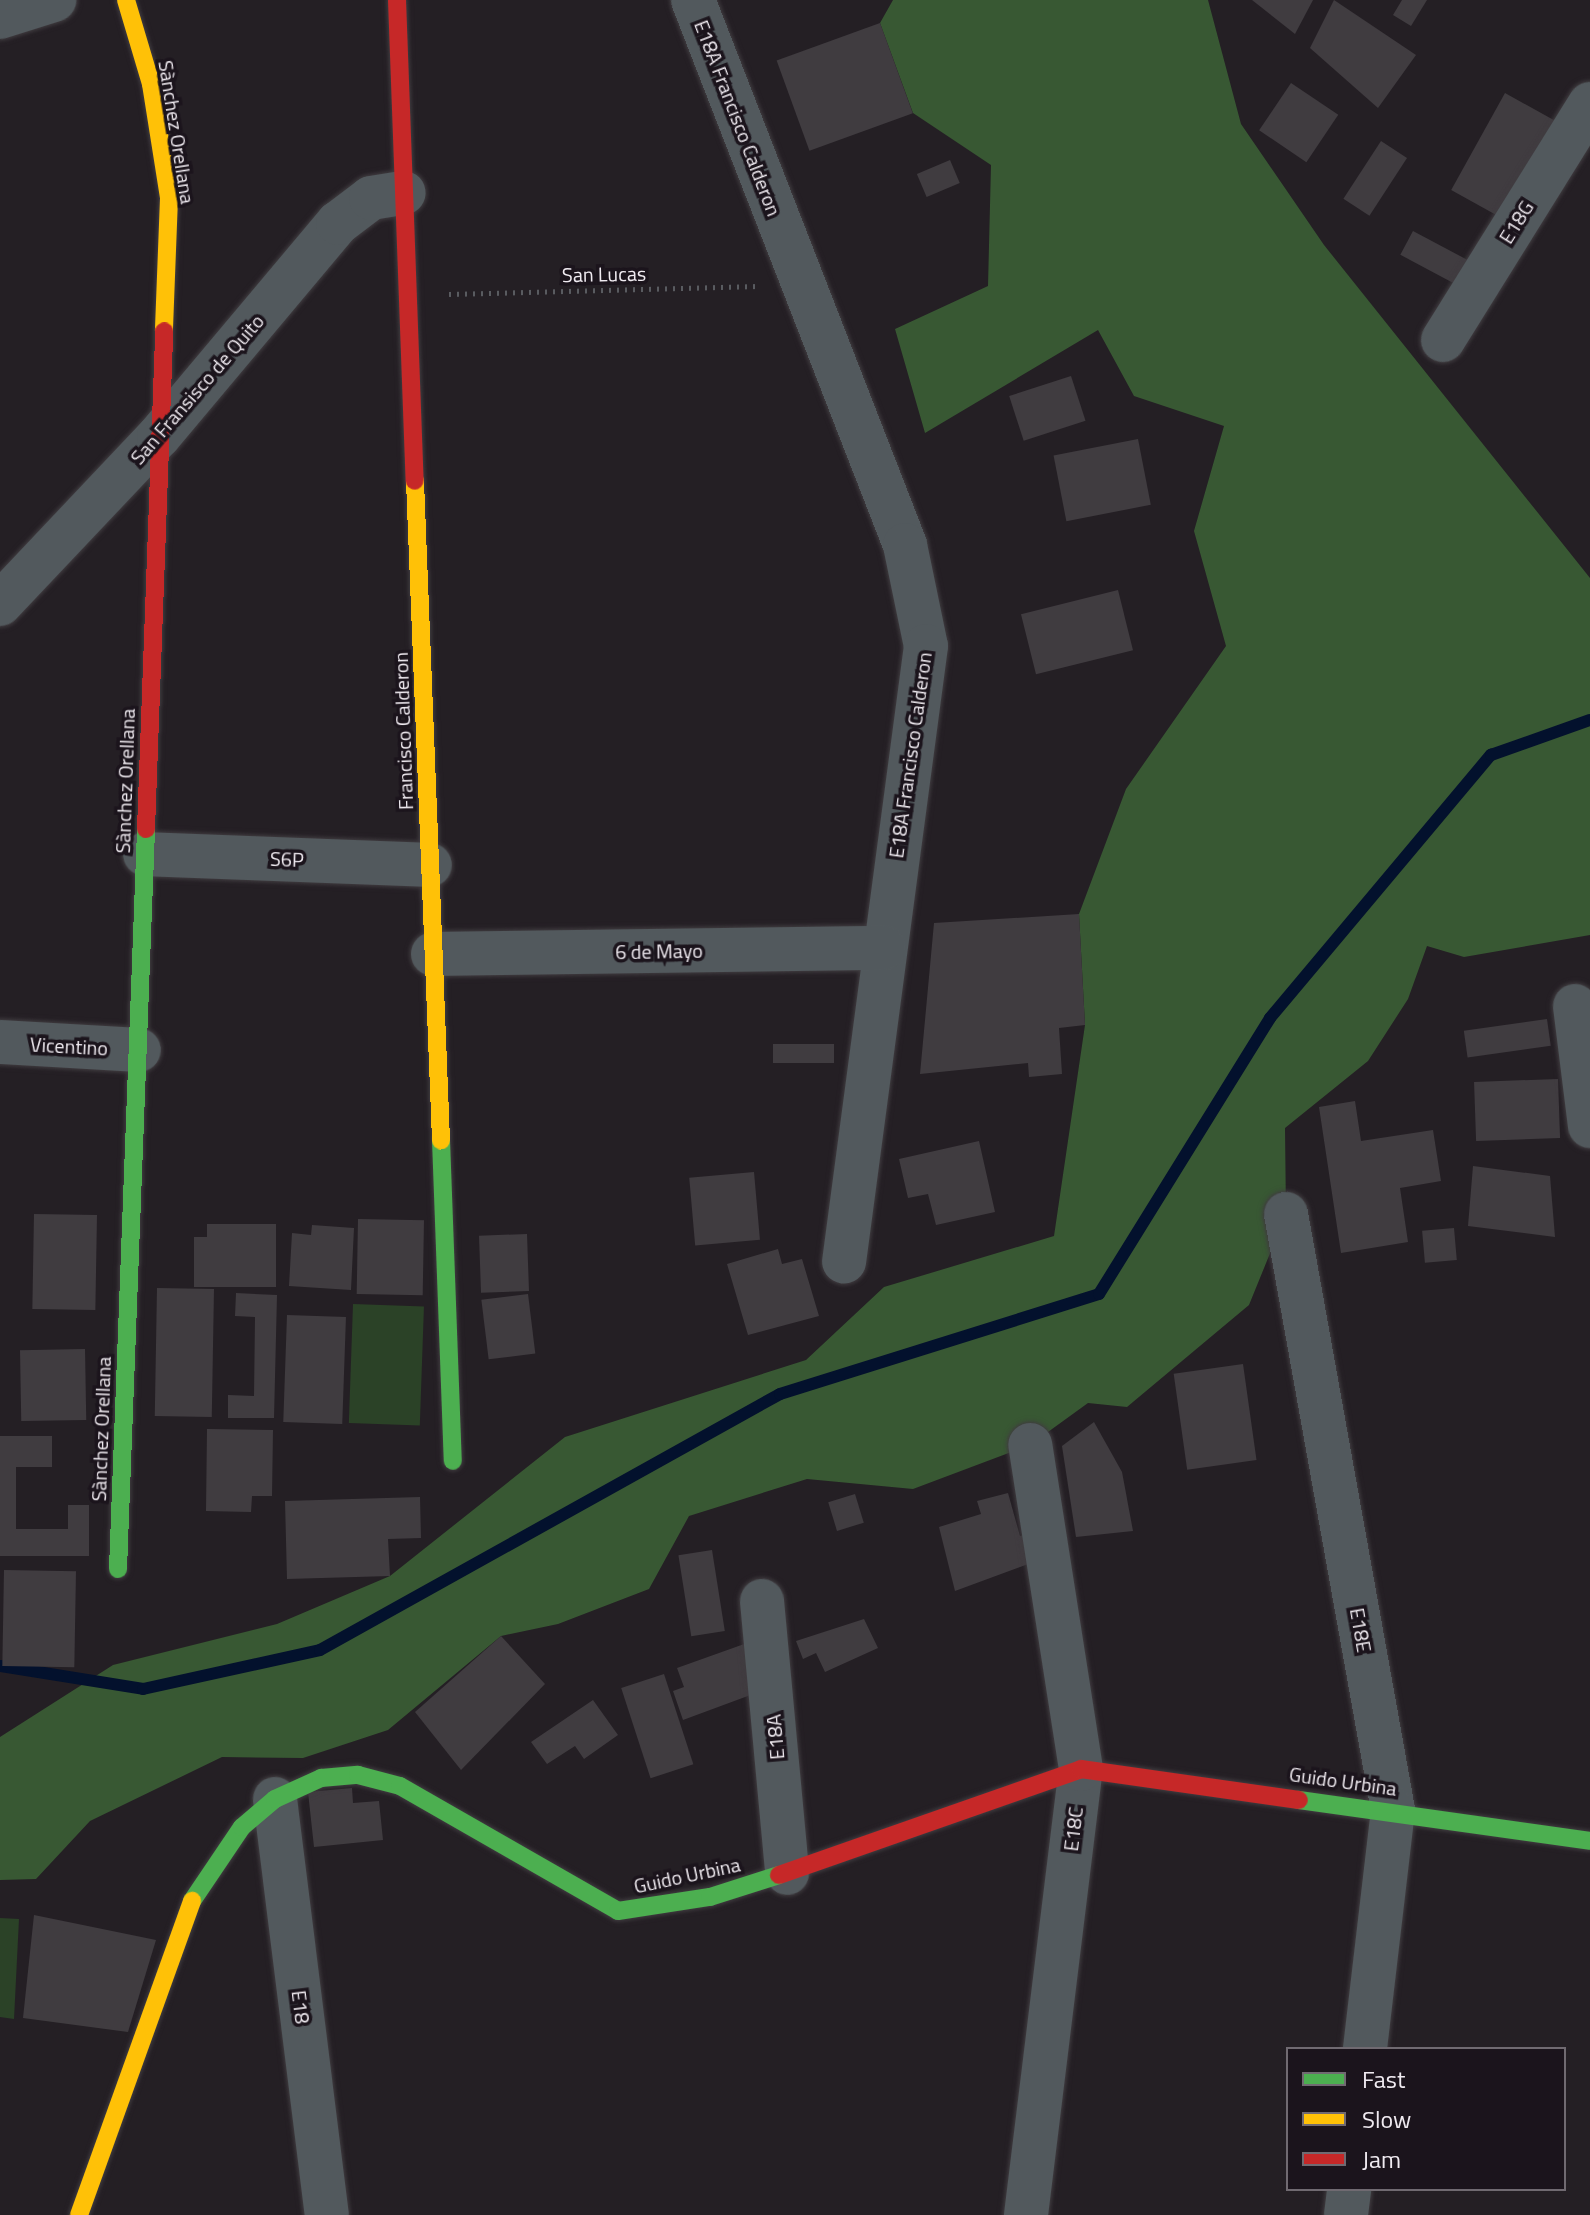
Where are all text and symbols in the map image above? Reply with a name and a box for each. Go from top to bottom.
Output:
street label: E18A Francisco Calderon [690,17,786,219]
street label: Sànchez Orellana [154,59,200,205]
street label: E18G [1494,196,1538,248]
street label: San Lucas [562,261,646,287]
street label: San Fransisco de Quito [125,309,269,469]
street label: E18A Francisco Calderon [884,650,936,860]
street label: Francisco Calderon [388,652,418,810]
street label: Sànchez Orellana [110,708,140,854]
street label: S6P [270,846,304,872]
street label: 6 de Mayo [615,938,703,964]
street label: Vicentino [29,1032,109,1060]
street label: Sànchez Orellana [86,1356,116,1502]
street label: E18E [1345,1606,1377,1654]
street label: E18A [761,1713,789,1761]
street label: Guido Urbina [1288,1762,1398,1800]
street label: E18C [1058,1806,1088,1852]
street label: Guido Urbina [632,1852,742,1898]
street label: E18 [287,1989,315,2025]
legend [1286,2047,1566,2191]
text: Fast [1362,2061,1405,2097]
text: Slow [1362,2101,1411,2137]
text: Jam [1362,2141,1401,2177]

